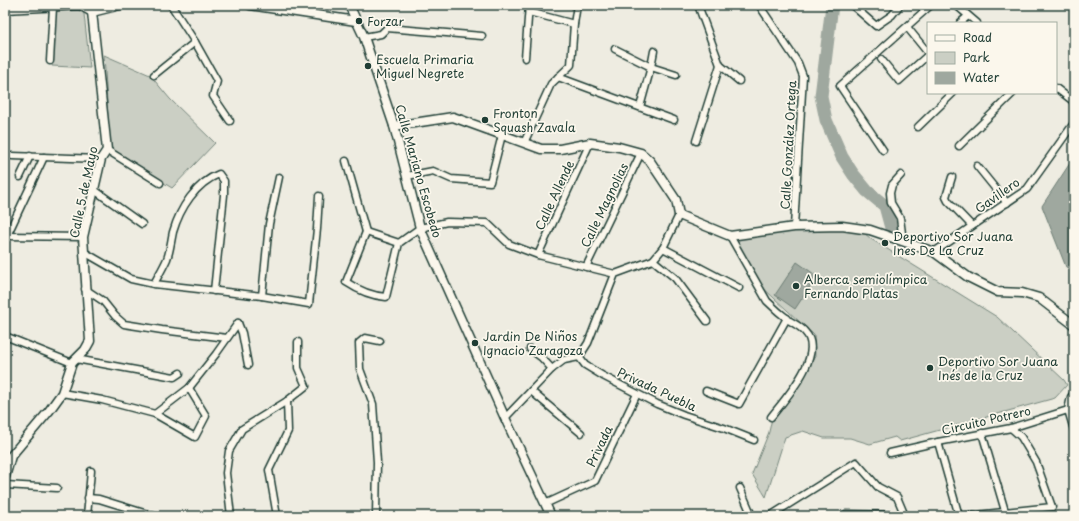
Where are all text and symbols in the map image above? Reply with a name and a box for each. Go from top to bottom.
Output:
place label: Forzar [367,12,404,30]
marker: Forzar [354,16,364,26]
legend [927,22,1057,94]
text: Road [963,28,992,46]
text: Park [963,48,990,66]
place label: Escuela Primaria Miguel Negrete [376,50,474,82]
marker: Escuela Primaria Miguel Negrete [363,61,373,71]
text: Water [963,68,1000,86]
street label: Calle González Ortega [776,79,800,210]
street label: Calle Mariano Escobedo [391,102,447,240]
place label: Fronton Squash Zavala [493,104,576,136]
marker: Fronton Squash Zavala [480,115,490,125]
street label: Calle 5 de Mayo [64,144,102,240]
street label: Calle Allende [530,157,578,233]
street label: Calle Magnolias [576,159,633,250]
street label: Gavillero [971,173,1023,217]
place label: Deportivo Sor Juana Ines De La Cruz [893,227,1013,259]
marker: Deportivo Sor Juana Ines De La Cruz [880,238,890,248]
place label: Alberca semiolímpica Fernando Platas [804,270,928,302]
marker: Alberca semiolímpica Fernando Platas [791,281,801,291]
place label: Jardin De Niños Ignacio Zaragoza [483,327,584,359]
marker: Jardin De Niños Ignacio Zaragoza [470,338,480,348]
place label: Deportivo Sor Juana Inés de la Cruz [938,352,1058,384]
street label: Privada Puebla [614,363,700,415]
marker: Deportivo Sor Juana Inés de la Cruz [925,363,935,373]
street label: Circuito Potrero [940,401,1033,439]
street label: Privada [581,422,617,470]

